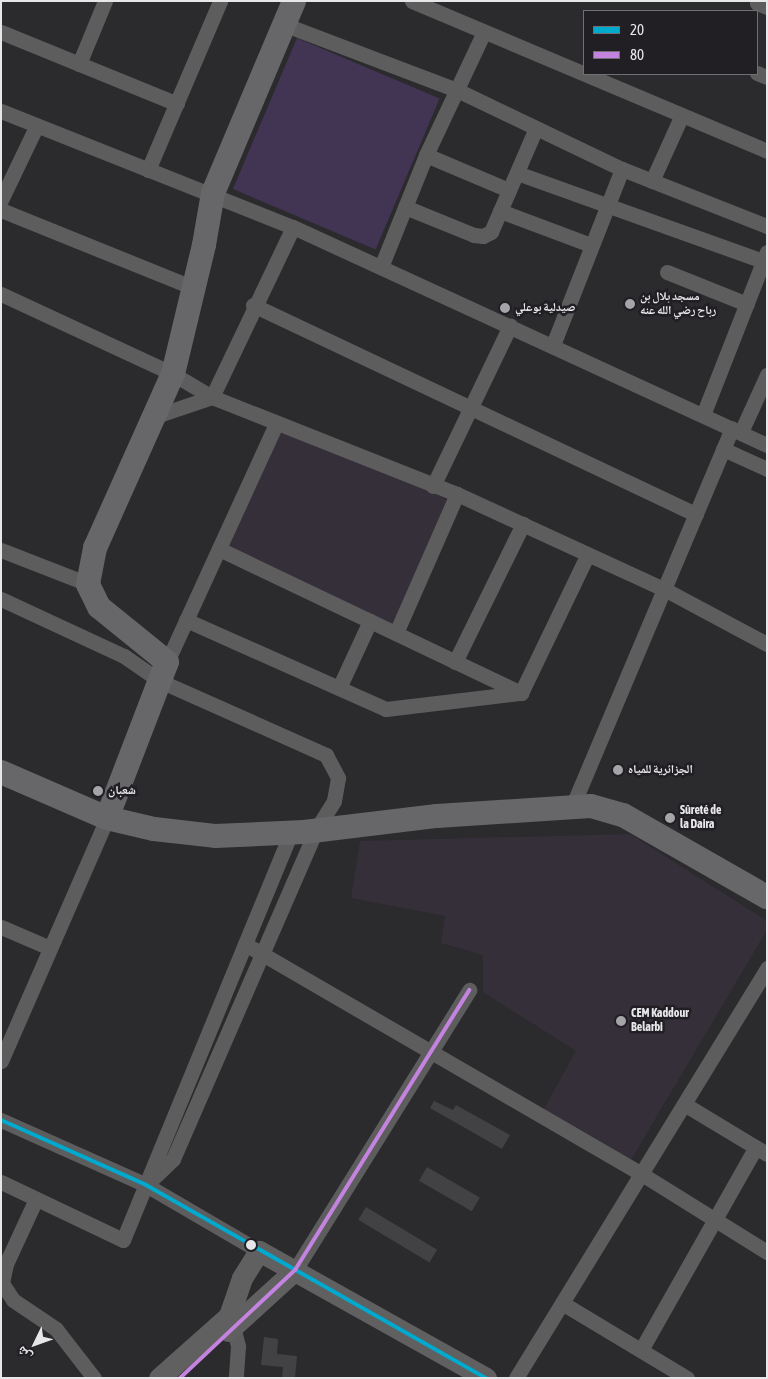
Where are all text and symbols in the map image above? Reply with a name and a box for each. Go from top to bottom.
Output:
legend [583,10,758,75]
text: 20 [630,21,644,38]
text: 80 [630,46,644,63]
place label: مسجد بلال بن رباح رضي الله عنه [640,290,716,318]
marker: مسجد بلال بن رباح رضي الله عنه [624,298,636,310]
place label: صيدلية بوعلي [515,301,575,315]
marker: صيدلية بوعلي [499,302,511,314]
place label: الجزائرية للمياه [628,763,693,777]
marker: الجزائرية للمياه [612,764,624,776]
place label: شعبان [108,784,136,798]
marker: شعبان [92,785,104,797]
place label: Sûreté de la Daira [680,804,721,832]
marker: Sûreté de la Daira [664,812,676,824]
place label: CEM Kaddour Belarbi [631,1007,689,1035]
marker: CEM Kaddour Belarbi [615,1015,627,1027]
unlabelled marker [246,1240,256,1250]
north arrow [10,1319,60,1369]
text: ش [13,1343,35,1365]

